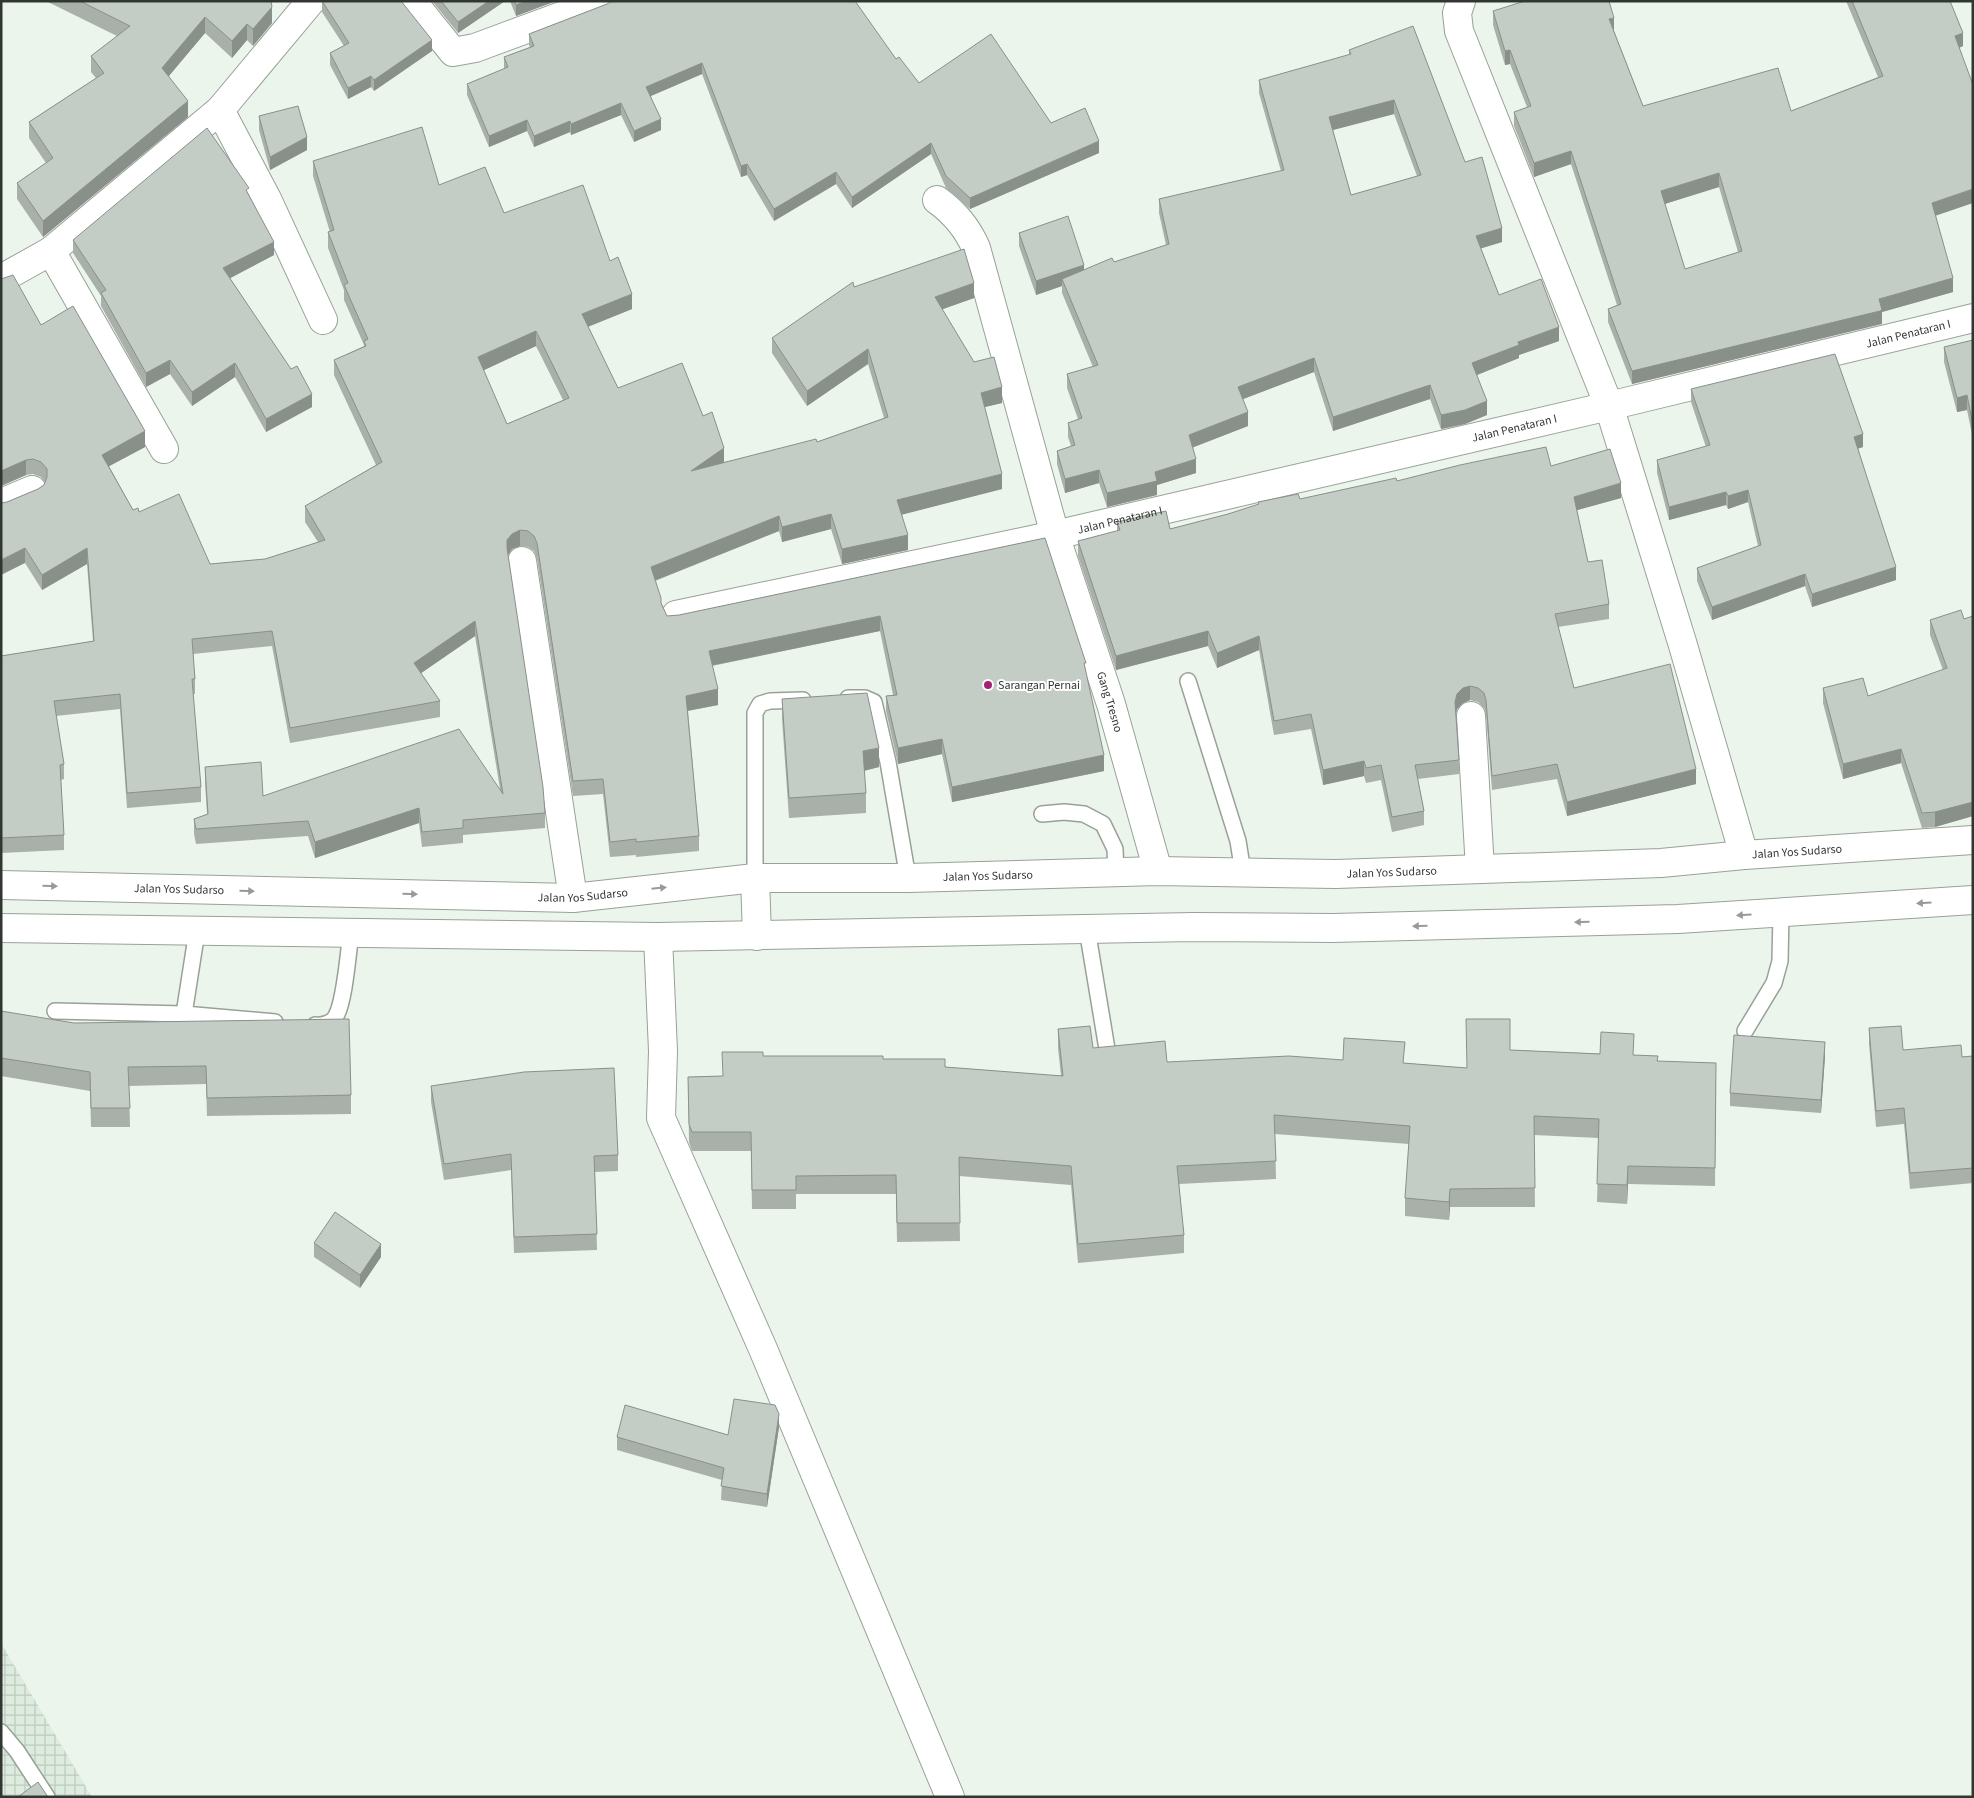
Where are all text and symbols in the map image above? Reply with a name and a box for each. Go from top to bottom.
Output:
street label: Jalan Penataran I [1864,316,1953,353]
street label: Jalan Penataran I [1470,410,1559,447]
street label: Jalan Penataran I [1076,502,1164,538]
street label: Gang Tresno [1092,670,1127,734]
place label: Sarangan Pernai [998,677,1080,694]
marker: Sarangan Pernai [982,679,994,691]
street label: Jalan Yos Sudarso [1751,841,1843,863]
street label: Jalan Yos Sudarso [1346,863,1437,883]
street label: Jalan Yos Sudarso [942,867,1033,886]
street label: Jalan Yos Sudarso [134,880,224,899]
one-way arrow [42,882,58,890]
street label: Jalan Yos Sudarso [537,884,629,907]
one-way arrow [652,884,668,892]
one-way arrow [240,887,256,895]
one-way arrow [402,890,418,898]
one-way arrow [1916,900,1932,908]
one-way arrow [1736,911,1752,919]
one-way arrow [1574,918,1590,926]
one-way arrow [1411,922,1427,930]

